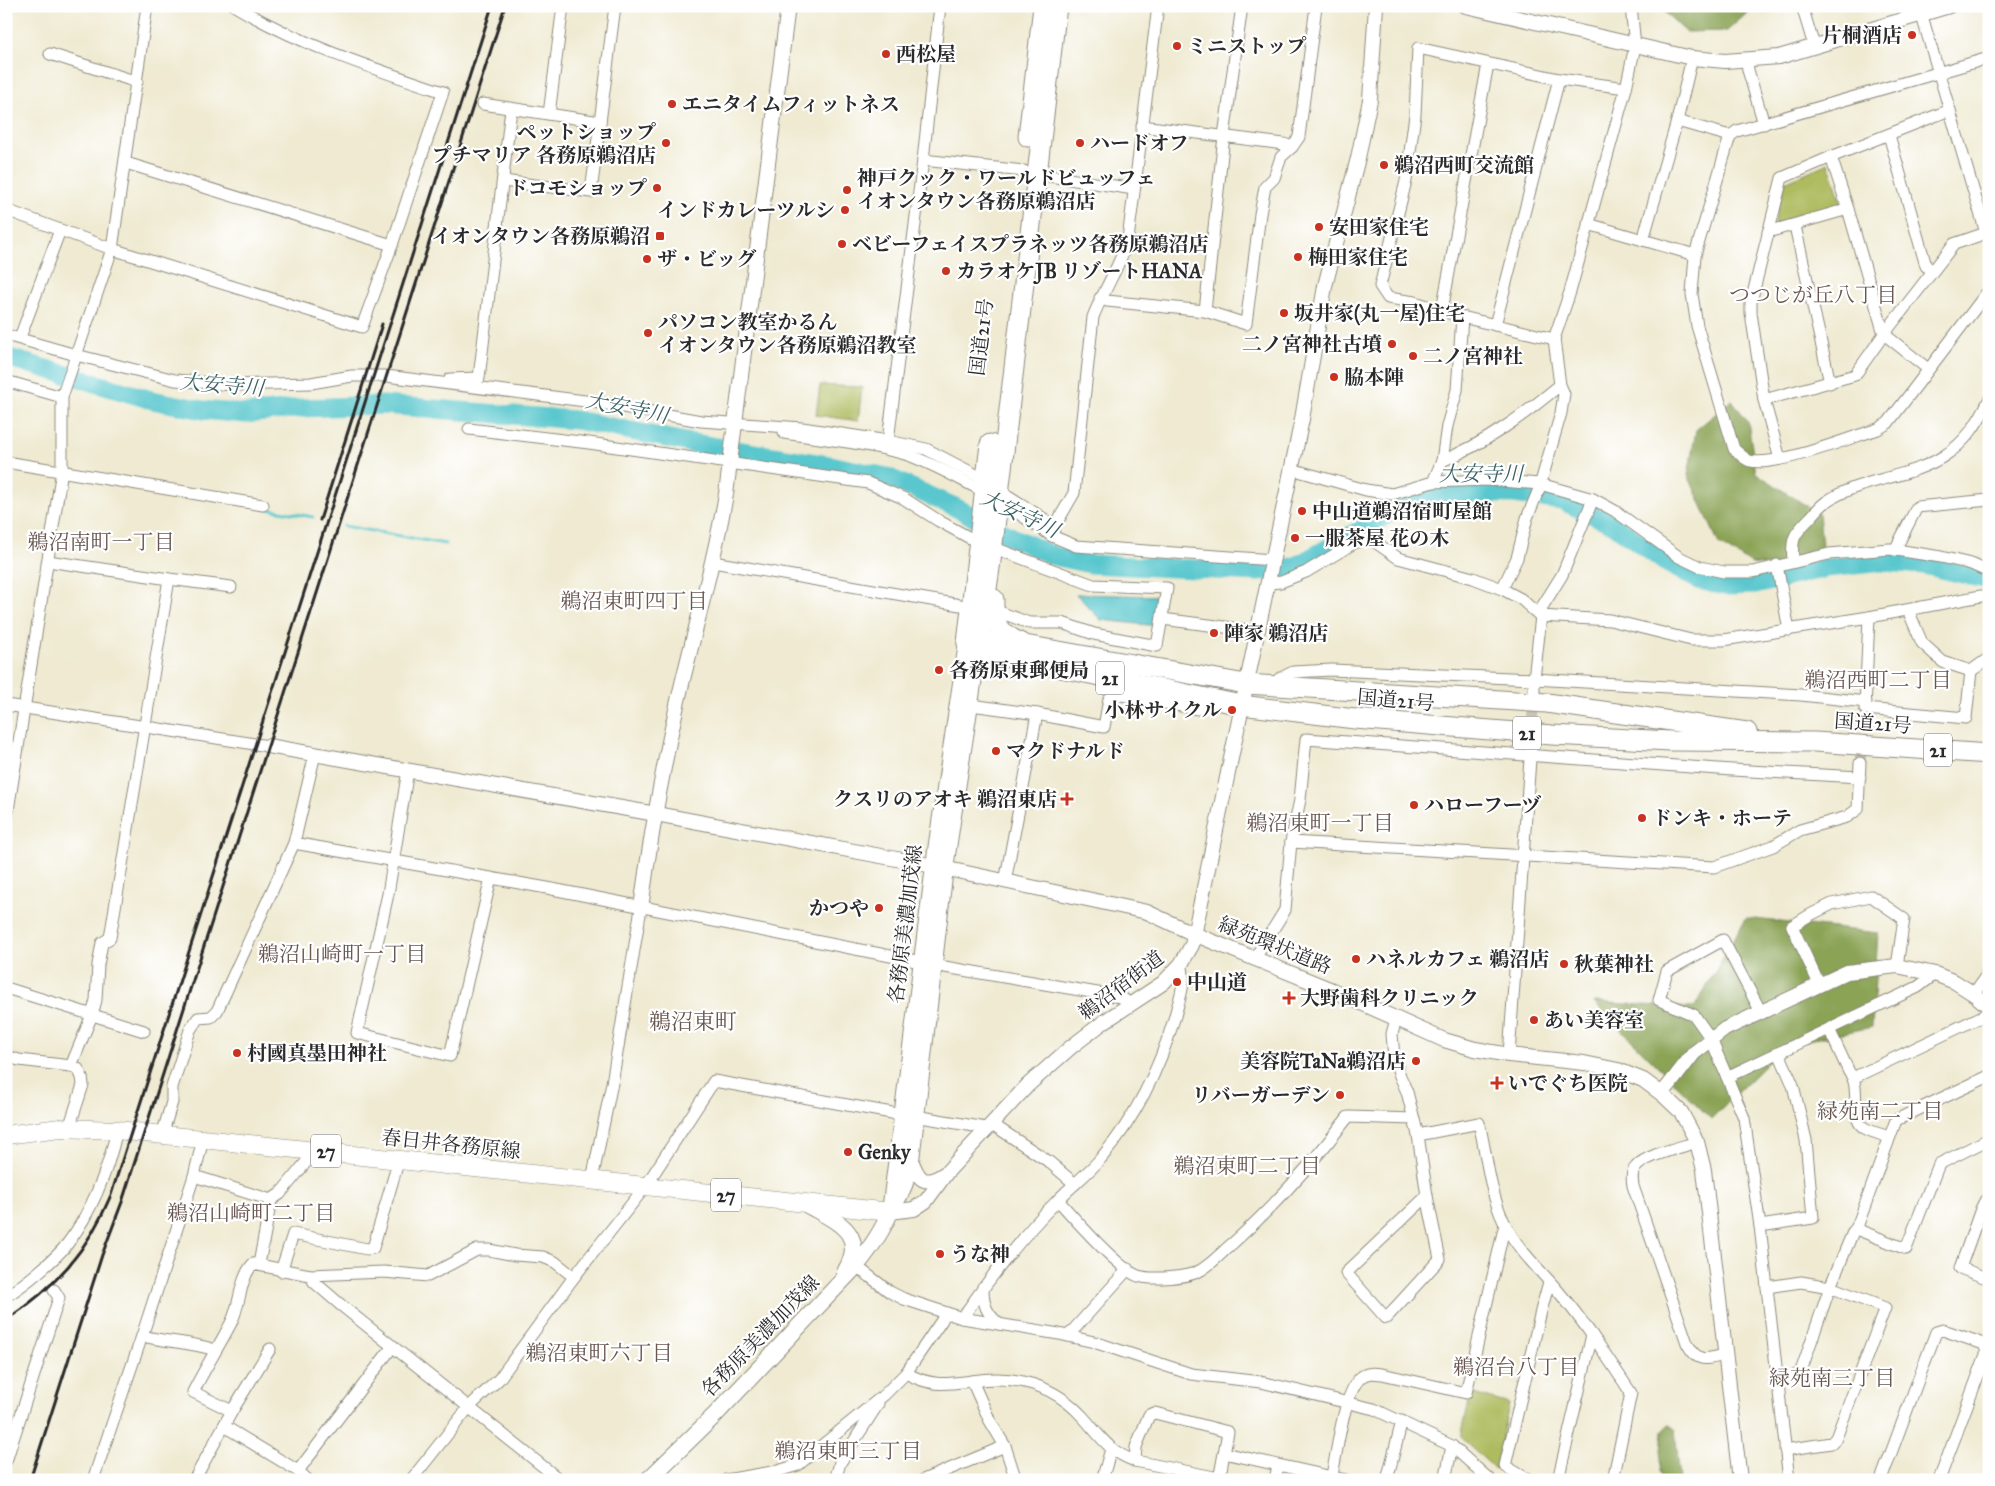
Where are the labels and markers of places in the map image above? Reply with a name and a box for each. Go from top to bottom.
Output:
place label: 片桐酒店 [1822,23,1902,47]
marker: 片桐酒店 [1906,29,1918,41]
place label: ミニストップ [1187,34,1306,58]
marker: ミニストップ [1171,40,1183,52]
place label: 西松屋 [896,42,956,66]
marker: 西松屋 [880,48,892,60]
place label: エニタイムフィットネス [682,92,900,116]
marker: エニタイムフィットネス [666,98,678,110]
place label: ペットショップ プチマリア 各務原鵜沼店 [432,120,656,167]
place label: ハードオフ [1090,131,1189,155]
marker: ペットショップ プチマリア 各務原鵜沼店 [660,137,672,149]
marker: ハードオフ [1074,137,1086,149]
place label: 鵜沼西町交流館 [1394,153,1534,177]
marker: 鵜沼西町交流館 [1378,159,1390,171]
place label: 神戸クック・ワールドビュッフェ イオンタウン各務原鵜沼店 [857,166,1156,213]
place label: ドコモショップ [508,176,647,200]
marker: ドコモショップ [651,182,663,194]
marker: 神戸クック・ワールドビュッフェ イオンタウン各務原鵜沼店 [841,184,853,196]
place label: インドカレーツルシ [657,198,835,222]
marker: インドカレーツルシ [839,204,851,216]
place label: 安田家住宅 [1329,215,1429,239]
marker: 安田家住宅 [1313,221,1325,233]
place label: イオンタウン各務原鵜沼 [431,224,650,248]
marker: イオンタウン各務原鵜沼 [654,230,666,242]
place label: ベビーフェイスプラネッツ各務原鵜沼店 [852,232,1208,256]
marker: ベビーフェイスプラネッツ各務原鵜沼店 [836,238,848,250]
place label: 梅田家住宅 [1308,245,1408,269]
place label: ザ・ビッグ [657,247,756,271]
marker: 梅田家住宅 [1292,251,1304,263]
marker: ザ・ビッグ [641,253,653,265]
place label: カラオケJB リゾートHANA [956,259,1203,285]
marker: カラオケJB リゾートHANA [940,265,952,277]
place label: 坂井家(丸一屋)住宅 [1294,301,1465,326]
marker: 坂井家(丸一屋)住宅 [1278,307,1290,319]
place label: パソコン教室かるん イオンタウン各務原鵜沼教室 [658,310,917,357]
marker: パソコン教室かるん イオンタウン各務原鵜沼教室 [642,327,654,339]
place label: 二ノ宮神社古墳 [1242,332,1382,356]
marker: 二ノ宮神社古墳 [1386,338,1398,350]
place label: 二ノ宮神社 [1423,344,1523,368]
marker: 二ノ宮神社 [1407,350,1419,362]
place label: 脇本陣 [1344,365,1404,389]
marker: 脇本陣 [1328,371,1340,383]
place label: 中山道鵜沼宿町屋館 [1312,499,1492,523]
marker: 中山道鵜沼宿町屋館 [1296,505,1308,517]
place label: 一服茶屋 花の木 [1305,526,1449,550]
marker: 一服茶屋 花の木 [1289,532,1301,544]
place label: 陣家 鵜沼店 [1224,621,1328,645]
marker: 陣家 鵜沼店 [1208,627,1220,639]
place label: 各務原東郵便局 [949,658,1089,682]
marker: 各務原東郵便局 [933,664,945,676]
place label: 小林サイクル [1104,698,1222,722]
marker: 小林サイクル [1226,704,1238,716]
place label: マクドナルド [1006,739,1125,763]
marker: マクドナルド [990,745,1002,757]
place label: クスリのアオキ 鵜沼東店 [833,787,1057,811]
marker: クスリのアオキ 鵜沼東店 [1061,793,1073,805]
place label: ハローフーヅ [1424,793,1542,817]
marker: ハローフーヅ [1408,799,1420,811]
place label: ドンキ・ホーテ [1652,806,1792,830]
marker: ドンキ・ホーテ [1636,812,1648,824]
place label: かつや [809,896,869,920]
marker: かつや [873,902,885,914]
place label: ハネルカフェ 鵜沼店 [1366,947,1549,971]
place label: 秋葉神社 [1574,952,1654,976]
marker: ハネルカフェ 鵜沼店 [1350,953,1362,965]
marker: 秋葉神社 [1558,958,1570,970]
place label: 中山道 [1187,970,1247,994]
marker: 中山道 [1171,976,1183,988]
place label: 大野歯科クリニック [1300,986,1479,1010]
marker: 大野歯科クリニック [1282,991,1296,1005]
place label: あい美容室 [1544,1008,1644,1032]
marker: あい美容室 [1528,1014,1540,1026]
place label: 村國真墨田神社 [247,1041,387,1065]
marker: 村國真墨田神社 [231,1047,243,1059]
place label: 美容院TaNa鵜沼店 [1240,1049,1406,1073]
marker: 美容院TaNa鵜沼店 [1410,1055,1422,1067]
place label: いでぐち医院 [1508,1071,1628,1095]
marker: いでぐち医院 [1490,1076,1504,1090]
place label: リバーガーデン [1191,1083,1330,1107]
marker: リバーガーデン [1334,1089,1346,1101]
place label: Genky [858,1140,912,1165]
marker: Genky [842,1146,854,1158]
place label: うな神 [950,1242,1010,1266]
marker: うな神 [934,1248,946,1260]

